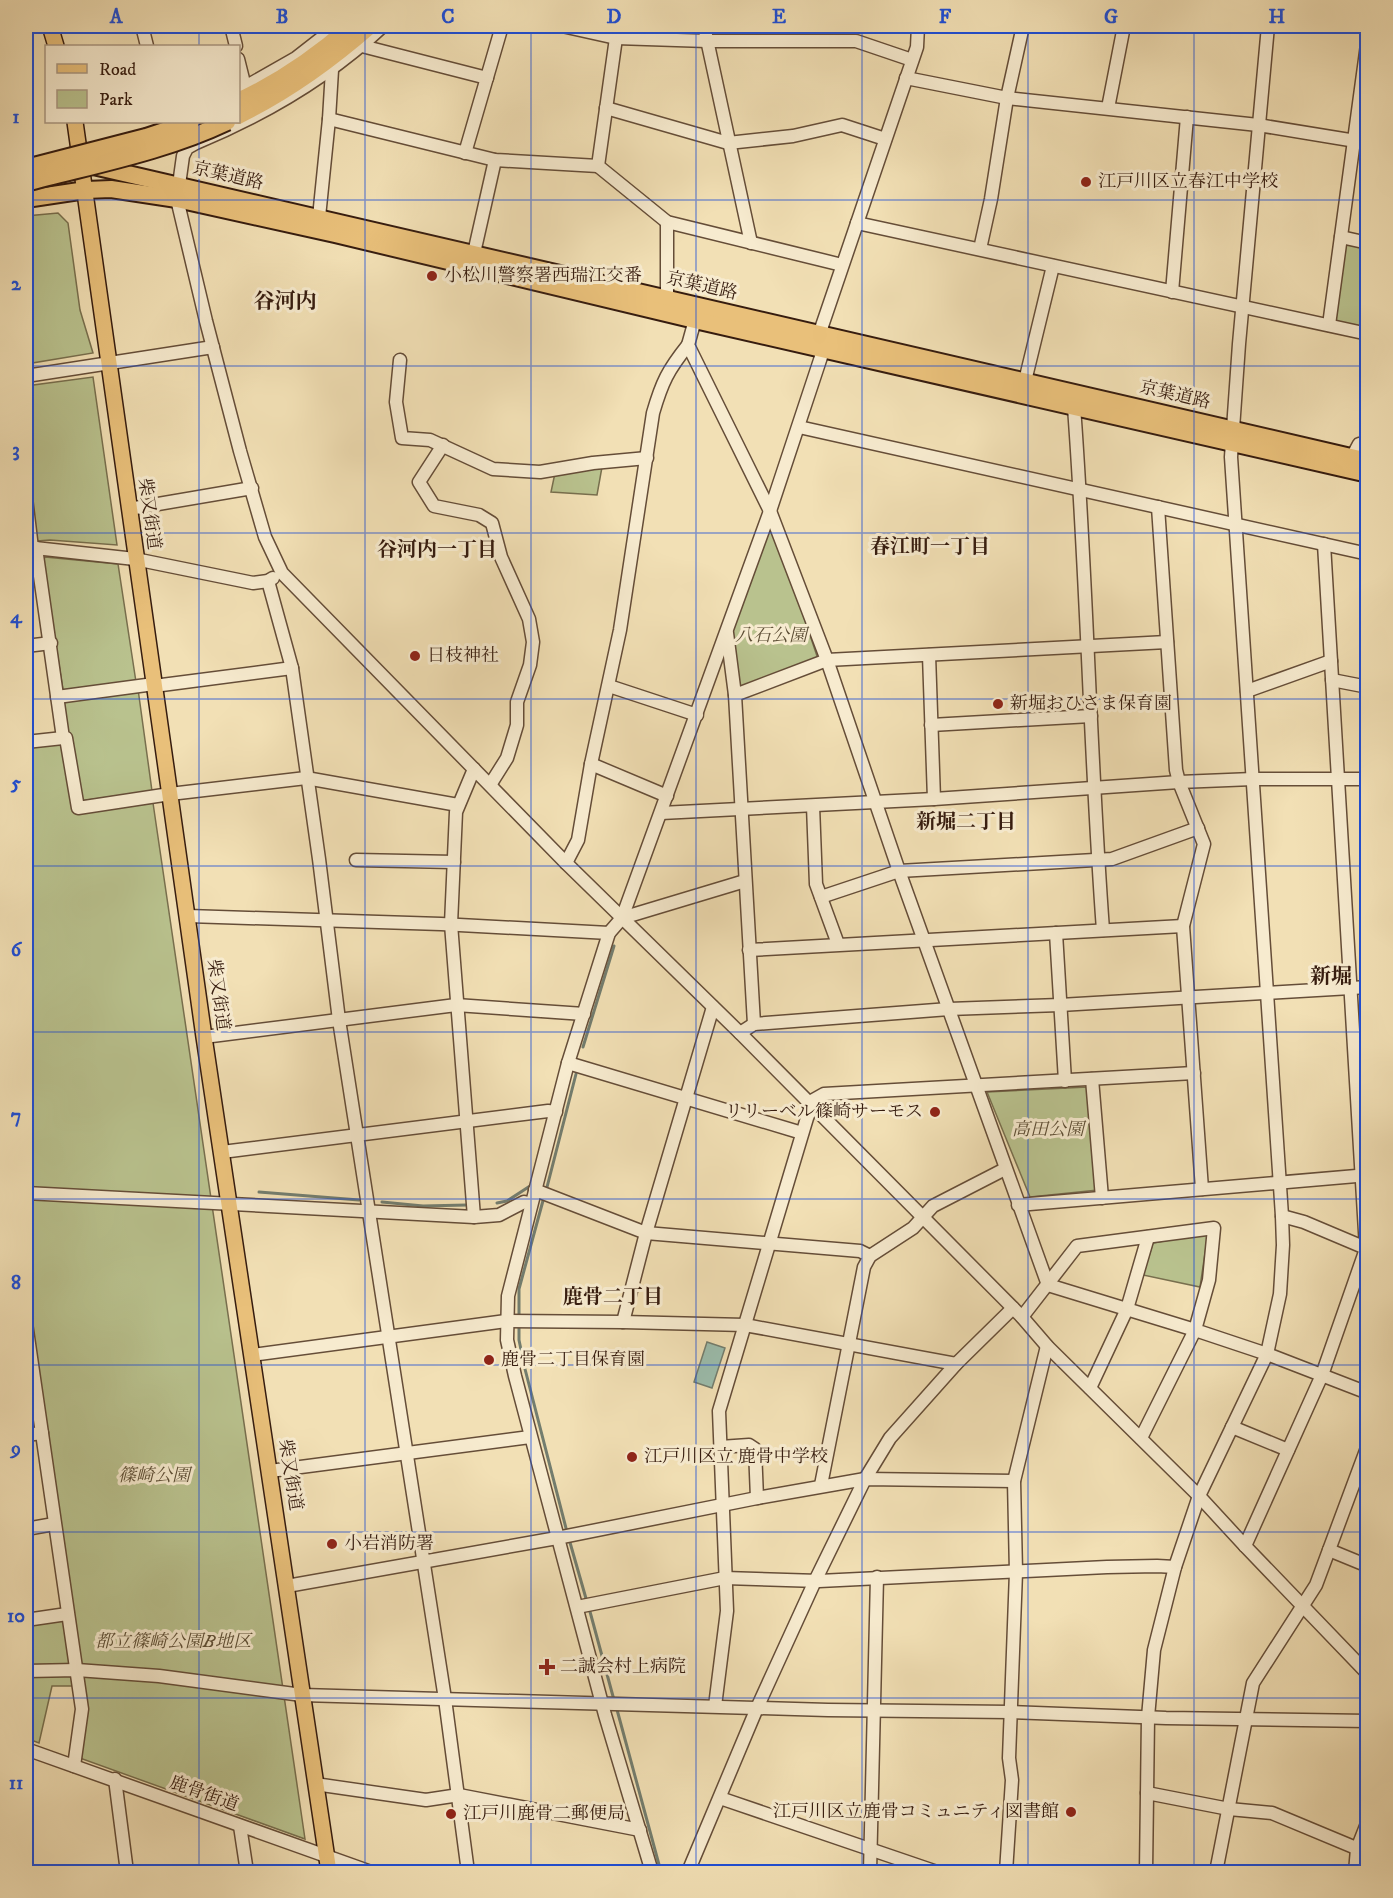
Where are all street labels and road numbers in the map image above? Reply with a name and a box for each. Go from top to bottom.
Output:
street label: 京葉道路 [190,157,266,195]
street label: 京葉道路 [664,267,740,305]
street label: 京葉道路 [1137,376,1213,414]
street label: 柴又街道 [133,477,165,551]
street label: 柴又街道 [202,958,234,1032]
street label: 柴又街道 [274,1438,306,1512]
street label: 鹿骨街道 [166,1771,242,1817]

